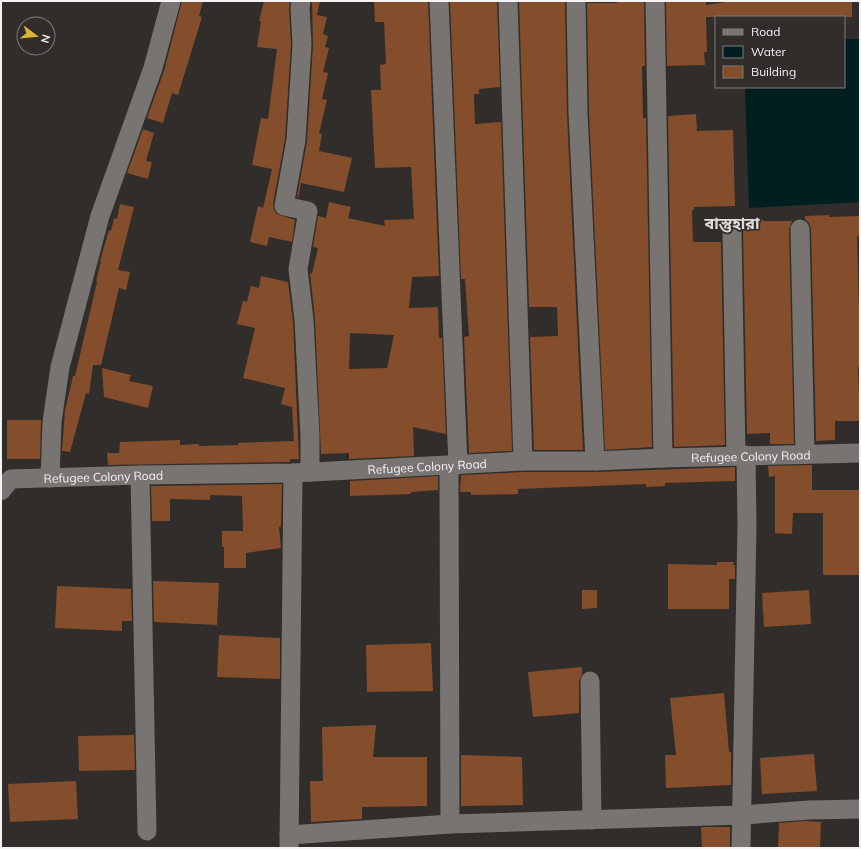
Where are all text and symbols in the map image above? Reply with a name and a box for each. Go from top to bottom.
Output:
north arrow [16,16,56,56]
legend [715,16,845,88]
text: Road [751,24,780,39]
text: N [38,33,53,45]
text: Water [751,44,787,59]
text: Building [751,64,796,79]
district label: বাস্তুহারা [704,213,760,233]
street label: Refugee Colony Road [691,447,811,465]
street label: Refugee Colony Road [367,455,487,477]
street label: Refugee Colony Road [43,467,163,485]

